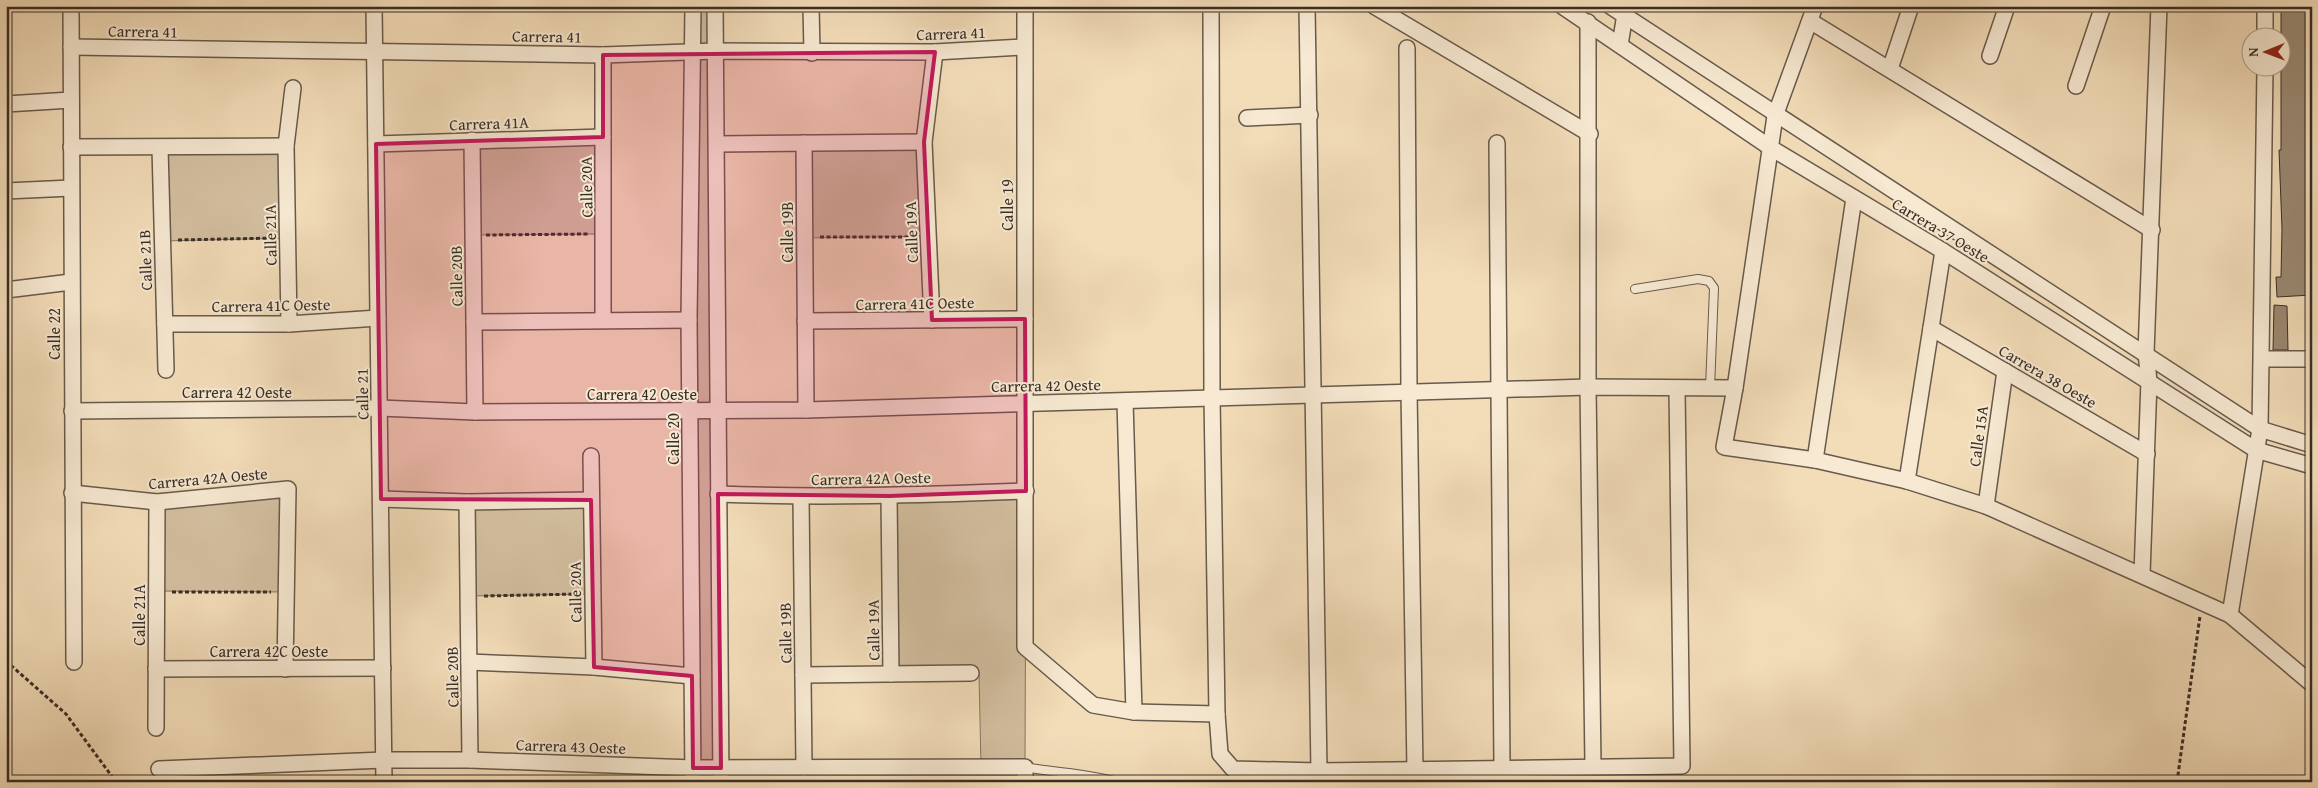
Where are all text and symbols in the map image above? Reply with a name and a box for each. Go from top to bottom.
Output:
street label: Carrera 41 [108,18,178,44]
street label: Carrera 41 [916,20,986,46]
street label: Carrera 41 [512,23,582,49]
north arrow [2240,28,2290,78]
text: N [2243,47,2263,57]
street label: Carrera 41A [449,110,529,136]
street label: Calle 20A [573,156,599,218]
street label: Calle 19 [995,179,1019,231]
street label: Carrera 37 Oeste [1888,191,1994,269]
street label: Calle 19A [898,201,924,263]
street label: Calle 19B [775,202,799,262]
street label: Calle 21A [257,204,283,266]
street label: Calle 21B [132,229,158,291]
street label: Calle 20B [443,245,469,307]
street label: Carrera 41C Oeste [856,290,974,316]
street label: Carrera 41C Oeste [212,292,330,318]
street label: Calle 22 [42,308,66,360]
street label: Carrera 38 Oeste [1994,338,2102,414]
street label: Calle 21 [350,368,374,420]
street label: Carrera 42 Oeste [991,372,1101,398]
street label: Carrera 42 Oeste [182,380,292,404]
street label: Carrera 42 Oeste [587,382,697,406]
street label: Calle 15A [1962,404,1994,468]
street label: Calle 20 [661,413,685,465]
street label: Carrera 42A Oeste [147,461,269,495]
street label: Carrera 42A Oeste [811,465,931,491]
street label: Calle 20A [562,561,588,623]
street label: Calle 21A [127,584,151,646]
street label: Calle 19A [860,599,886,661]
street label: Calle 19B [772,602,798,664]
street label: Carrera 42C Oeste [210,639,328,663]
street label: Calle 20B [439,646,465,708]
street label: Carrera 43 Oeste [516,732,626,760]

